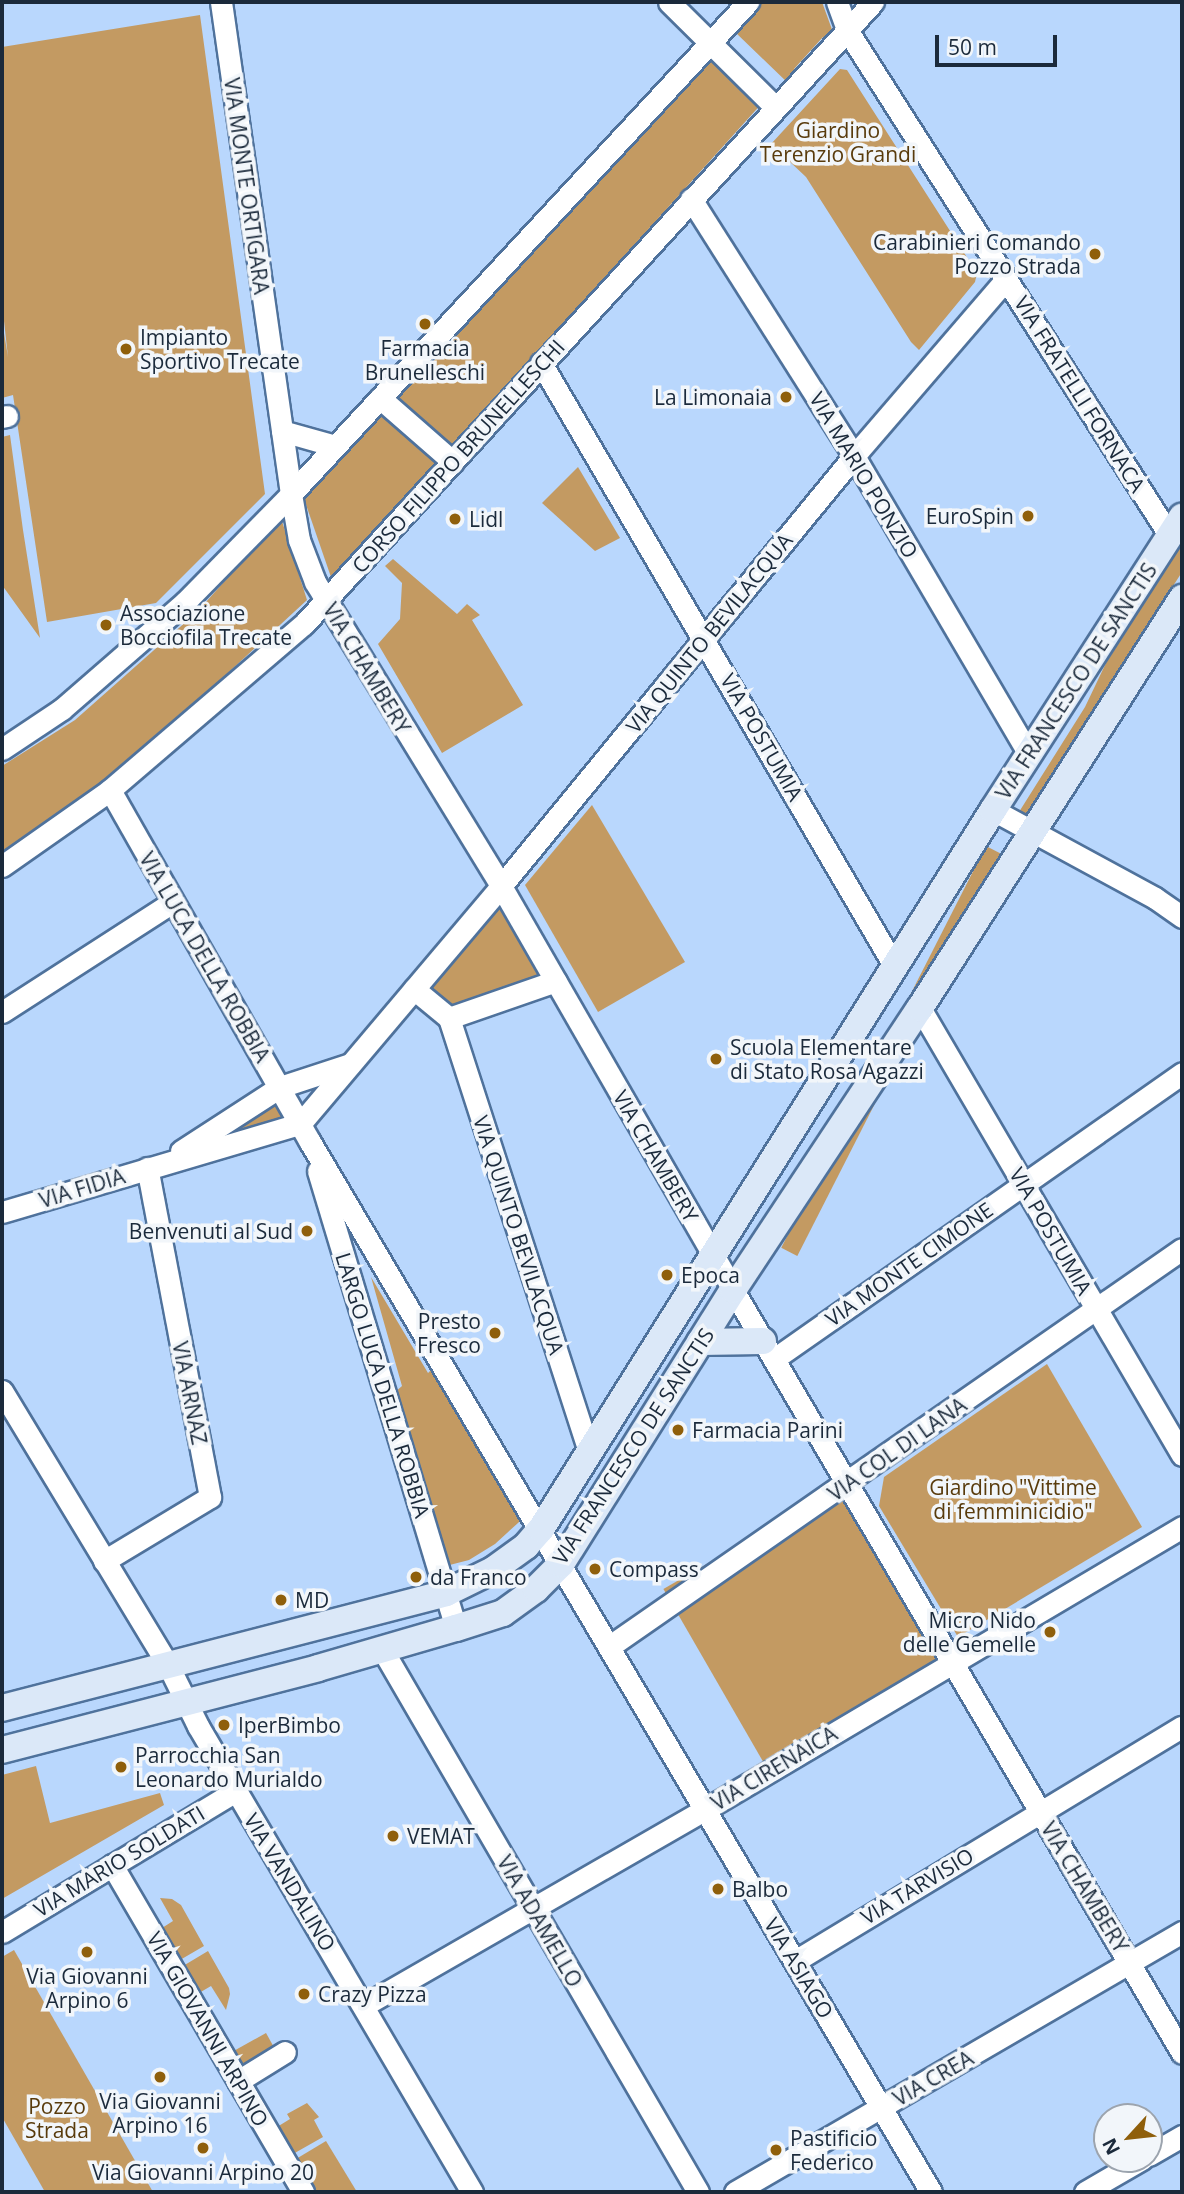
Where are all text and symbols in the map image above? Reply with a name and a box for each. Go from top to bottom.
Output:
scale bar [939,21,1062,65]
text: 50 m [948,33,997,61]
street label: VIA MONTE ORTIGARA [219,76,275,296]
park label: Giardino Terenzio Grandi [760,117,916,167]
place label: Carabinieri Comando Pozzo Strada [873,229,1081,279]
marker: Carabinieri Comando Pozzo Strada [1087,246,1103,262]
street label: VIA FRATELLI FORNACA [1009,291,1151,497]
marker: Farmacia Brunelleschi [417,316,433,332]
place label: Impianto Sportivo Trecate [140,324,300,374]
street label: CORSO FILIPPO BRUNELLESCHI [346,334,570,578]
place label: Farmacia Brunelleschi [365,335,485,385]
marker: Impianto Sportivo Trecate [118,341,134,357]
place label: La Limonaia [654,384,772,410]
street label: VIA MARIO PONZIO [805,388,923,562]
marker: La Limonaia [778,389,794,405]
place label: EuroSpin [926,503,1014,529]
place label: Lidl [469,506,503,532]
marker: EuroSpin [1020,508,1036,524]
marker: Lidl [447,511,463,527]
street label: VIA QUINTO BEVILACQUA [621,528,797,738]
street label: VIA FRANCESCO DE SANCTIS [990,558,1162,804]
street label: VIA CHAMBERY [318,598,416,738]
place label: Associazione Bocciofila Trecate [120,600,292,650]
marker: Associazione Bocciofila Trecate [98,617,114,633]
street label: VIA POSTUMIA [715,669,809,805]
street label: VIA LUCA DELLA ROBBIA [134,847,276,1067]
place label: Scuola Elementare di Stato Rosa Agazzi [730,1034,924,1084]
marker: Scuola Elementare di Stato Rosa Agazzi [708,1051,724,1067]
street label: VIA CHAMBERY [608,1086,704,1226]
street label: VIA QUINTO BEVILACQUA [468,1112,570,1358]
street label: VIA FIDIA [36,1163,128,1213]
street label: VIA POSTUMIA [1004,1163,1098,1299]
street label: VIA MONTE CIMONE [820,1197,998,1331]
place label: Benvenuti al Sud [129,1218,293,1244]
marker: Benvenuti al Sud [299,1223,315,1239]
street label: LARGO LUCA DELLA ROBBIA [331,1250,435,1520]
place label: Epoca [681,1262,740,1288]
marker: Epoca [659,1267,675,1283]
place label: Presto Fresco [417,1308,481,1358]
street label: VIA FRANCESCO DE SANCTIS [547,1323,719,1569]
marker: Presto Fresco [487,1325,503,1341]
street label: VIA ARNAZ [168,1339,212,1447]
street label: VIA COL DI LANA [823,1392,971,1506]
place label: Farmacia Parini [692,1417,843,1443]
marker: Farmacia Parini [670,1422,686,1438]
park label: Giardino "Vittime di femminicidio" [929,1474,1097,1524]
place label: Compass [609,1556,699,1582]
marker: Compass [587,1561,603,1577]
place label: da Franco [430,1564,527,1590]
marker: da Franco [408,1569,424,1585]
place label: MD [295,1587,329,1613]
marker: MD [273,1592,289,1608]
place label: Micro Nido delle Gemelle [903,1607,1036,1657]
marker: Micro Nido delle Gemelle [1042,1624,1058,1640]
place label: IperBimbo [238,1712,341,1738]
marker: IperBimbo [216,1717,232,1733]
street label: VIA CIRENAICA [707,1721,841,1815]
place label: Parrocchia San Leonardo Murialdo [135,1742,323,1792]
marker: Parrocchia San Leonardo Murialdo [113,1759,129,1775]
street label: VIA MARIO SOLDATI [29,1800,209,1922]
street label: VIA VANDALINO [239,1809,341,1955]
street label: VIA CHAMBERY [1036,1817,1134,1957]
place label: VEMAT [407,1823,475,1849]
marker: VEMAT [385,1828,401,1844]
street label: VIA TARVISIO [856,1842,978,1930]
street label: VIA ADAMELLO [492,1851,588,1991]
place label: Balbo [732,1876,788,1902]
marker: Balbo [710,1881,726,1897]
street label: VIA ASIAGO [759,1913,839,2023]
street label: VIA GIOVANNI ARPINO [142,1927,274,2131]
marker: Via Giovanni Arpino 6 [79,1944,95,1960]
place label: Via Giovanni Arpino 6 [26,1963,148,2013]
place label: Crazy Pizza [318,1981,427,2007]
marker: Crazy Pizza [296,1986,312,2002]
street label: VIA CREA [888,2045,978,2111]
marker: Via Giovanni Arpino 16 [152,2069,168,2085]
place label: Via Giovanni Arpino 16 [99,2088,221,2138]
park label: Pozzo Strada [25,2093,89,2143]
north arrow [1093,2103,1163,2173]
place label: Pastificio Federico [790,2125,877,2175]
text: N [1096,2134,1126,2159]
marker: Via Giovanni Arpino 20 [195,2140,211,2156]
marker: Pastificio Federico [768,2142,784,2158]
place label: Via Giovanni Arpino 20 [92,2159,314,2185]

